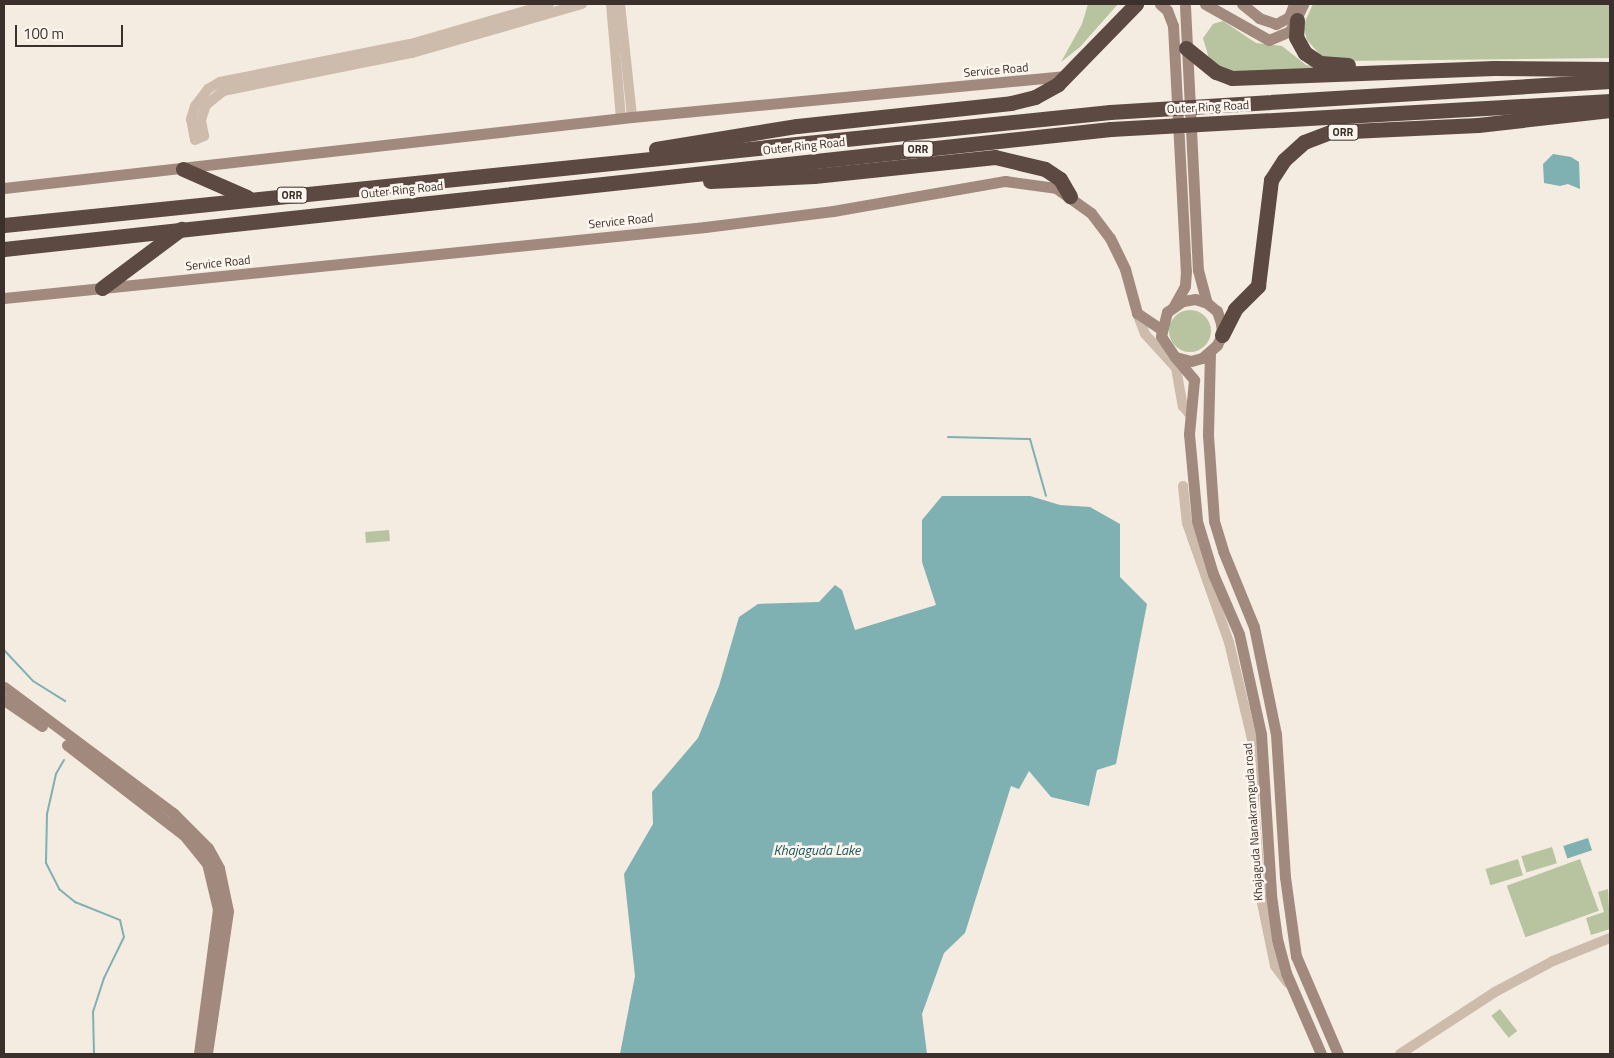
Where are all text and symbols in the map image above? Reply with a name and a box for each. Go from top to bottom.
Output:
scale bar [18,15,125,47]
text: 100 m [23,22,64,45]
street label: Service Road [963,60,1029,80]
street label: Outer Ring Road [1166,98,1250,116]
road number: ORR [1327,124,1359,140]
street label: Outer Ring Road [762,135,846,157]
road number: ORR [902,140,934,158]
street label: Outer Ring Road [360,179,444,201]
road number: ORR [276,186,308,204]
street label: Service Road [588,210,654,232]
street label: Service Road [185,252,251,274]
street label: Khajaguda Nanakramguda road [1240,743,1266,901]
water label: Khajaguda Lake [773,842,861,858]

